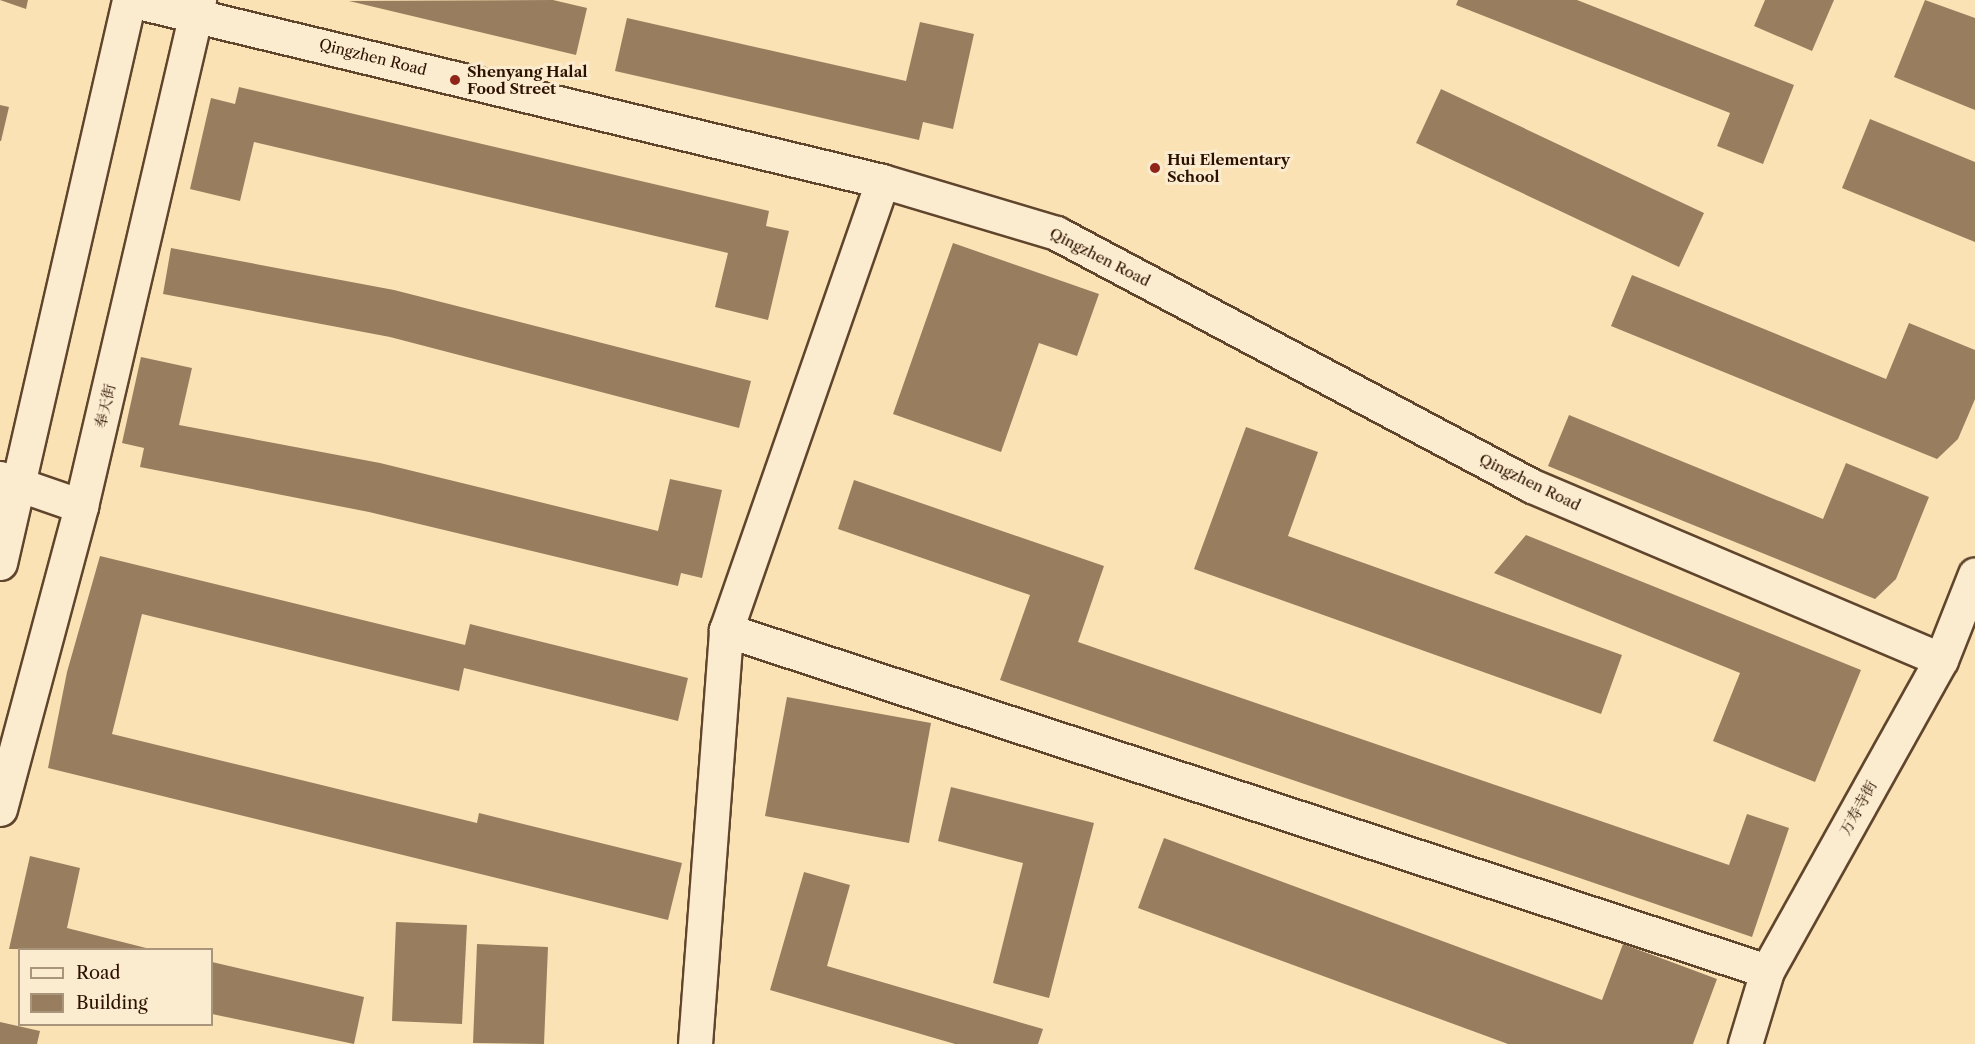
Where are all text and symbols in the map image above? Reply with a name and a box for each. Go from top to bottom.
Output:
street label: Qingzhen Road [317,35,429,79]
place label: Shenyang Halal Food Street [467,62,588,97]
marker: Shenyang Halal Food Street [448,73,462,87]
place label: Hui Elementary School [1167,150,1290,185]
marker: Hui Elementary School [1148,161,1162,175]
street label: Qingzhen Road [1047,224,1153,290]
street label: 奉天街 [91,382,119,430]
street label: Qingzhen Road [1476,450,1584,514]
street label: 万寿寺街 [1836,777,1880,839]
legend [18,948,213,1026]
text: Road [76,962,121,984]
text: Building [76,992,148,1014]

